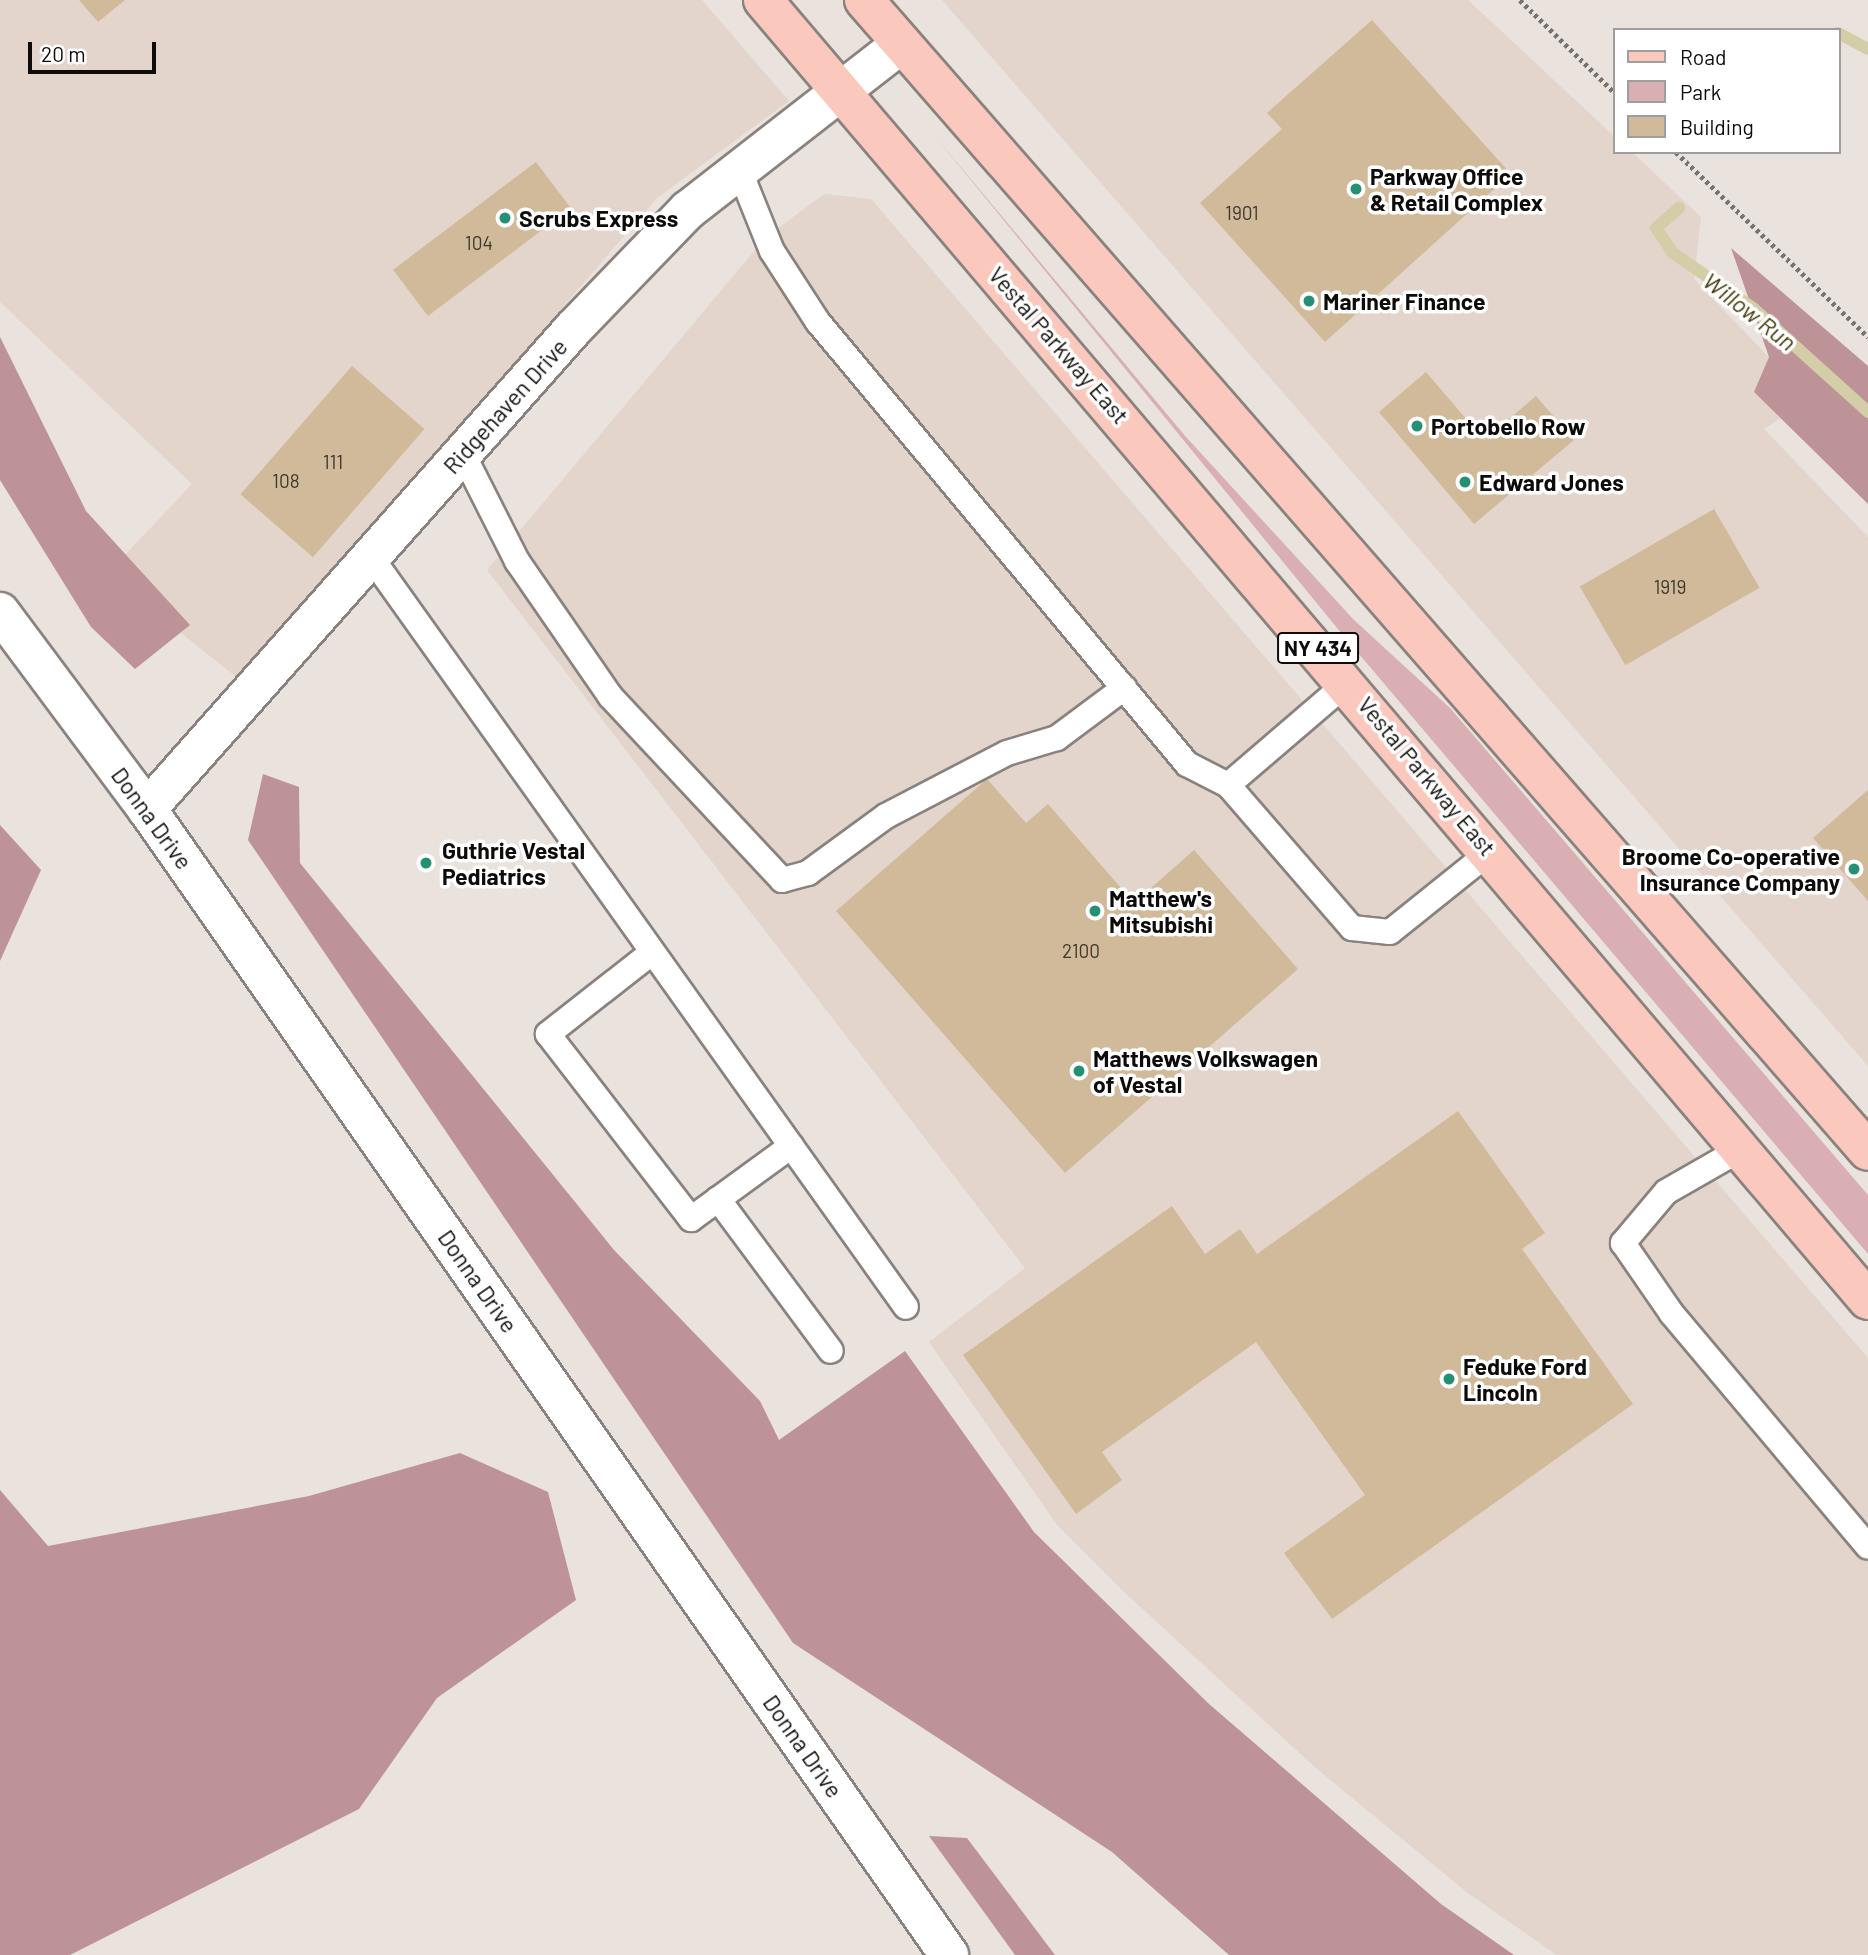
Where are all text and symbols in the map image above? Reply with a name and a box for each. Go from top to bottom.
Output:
scale bar [32,28,159,72]
legend [1612,28,1840,154]
text: 20 m [41,41,86,66]
text: Road [1680,44,1726,69]
text: Park [1680,79,1721,104]
text: Building [1680,114,1754,139]
place label: Parkway Office & Retail Complex [1370,162,1543,216]
marker: Parkway Office & Retail Complex [1348,181,1364,197]
house number: 1901 [1225,202,1259,224]
place label: Scrubs Express [519,204,678,232]
marker: Scrubs Express [497,210,513,226]
house number: 104 [465,232,493,254]
street label: Vestal Parkway East [983,261,1135,429]
water label: Willow Run [1698,266,1802,356]
place label: Mariner Finance [1323,287,1485,315]
marker: Mariner Finance [1301,293,1317,309]
street label: Ridgehaven Drive [437,333,573,479]
place label: Portobello Row [1431,412,1585,440]
marker: Portobello Row [1409,418,1425,434]
house number: 111 [323,451,343,473]
place label: Edward Jones [1479,468,1624,496]
house number: 108 [272,470,300,492]
marker: Edward Jones [1457,474,1473,490]
house number: 1919 [1654,576,1686,598]
road number: NY 434 [1276,630,1360,666]
street label: Vestal Parkway East [1352,691,1502,861]
street label: Donna Drive [106,762,198,874]
place label: Guthrie Vestal Pediatrics [442,836,585,890]
place label: Broome Co-operative Insurance Company [1622,842,1840,896]
marker: Guthrie Vestal Pediatrics [416,853,436,873]
marker: Broome Co-operative Insurance Company [1846,861,1862,877]
place label: Matthew's Mitsubishi [1109,884,1213,938]
marker: Matthew's Mitsubishi [1087,903,1103,919]
house number: 2100 [1062,940,1100,962]
place label: Matthews Volkswagen of Vestal [1093,1044,1318,1098]
marker: Matthews Volkswagen of Vestal [1071,1063,1087,1079]
street label: Donna Drive [433,1224,523,1338]
place label: Feduke Ford Lincoln [1463,1352,1587,1406]
marker: Feduke Ford Lincoln [1441,1371,1457,1387]
street label: Donna Drive [758,1689,848,1803]

